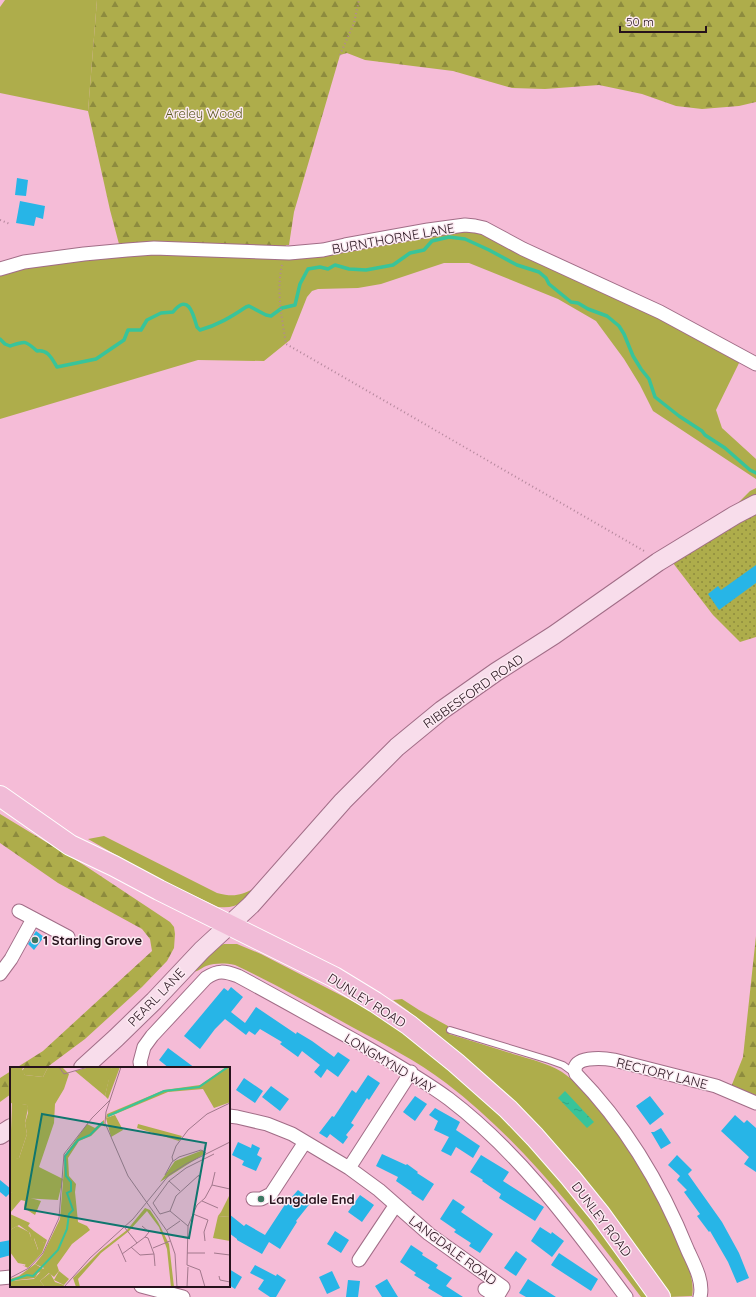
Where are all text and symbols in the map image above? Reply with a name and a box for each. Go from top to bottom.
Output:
scale bar [620,8,706,34]
text: 50 m [626,14,654,29]
park label: Areley Wood [165,105,243,121]
street label: BURNTHORNE LANE [330,219,456,257]
street label: RIBBESFORD ROAD [420,650,526,732]
place label: 1 Starling Grove [43,932,143,948]
marker: 1 Starling Grove [30,935,40,945]
street label: PEARL LANE [124,965,188,1029]
street label: DUNLEY ROAD [325,970,409,1030]
street label: LONGMYND WAY [342,1030,439,1097]
street label: RECTORY LANE [615,1054,709,1092]
inset map [10,1067,230,1287]
street label: DUNLEY ROAD [569,1178,635,1260]
place label: Langdale End [269,1191,355,1207]
marker: Langdale End [256,1194,266,1204]
street label: LANGDALE ROAD [406,1212,500,1288]

